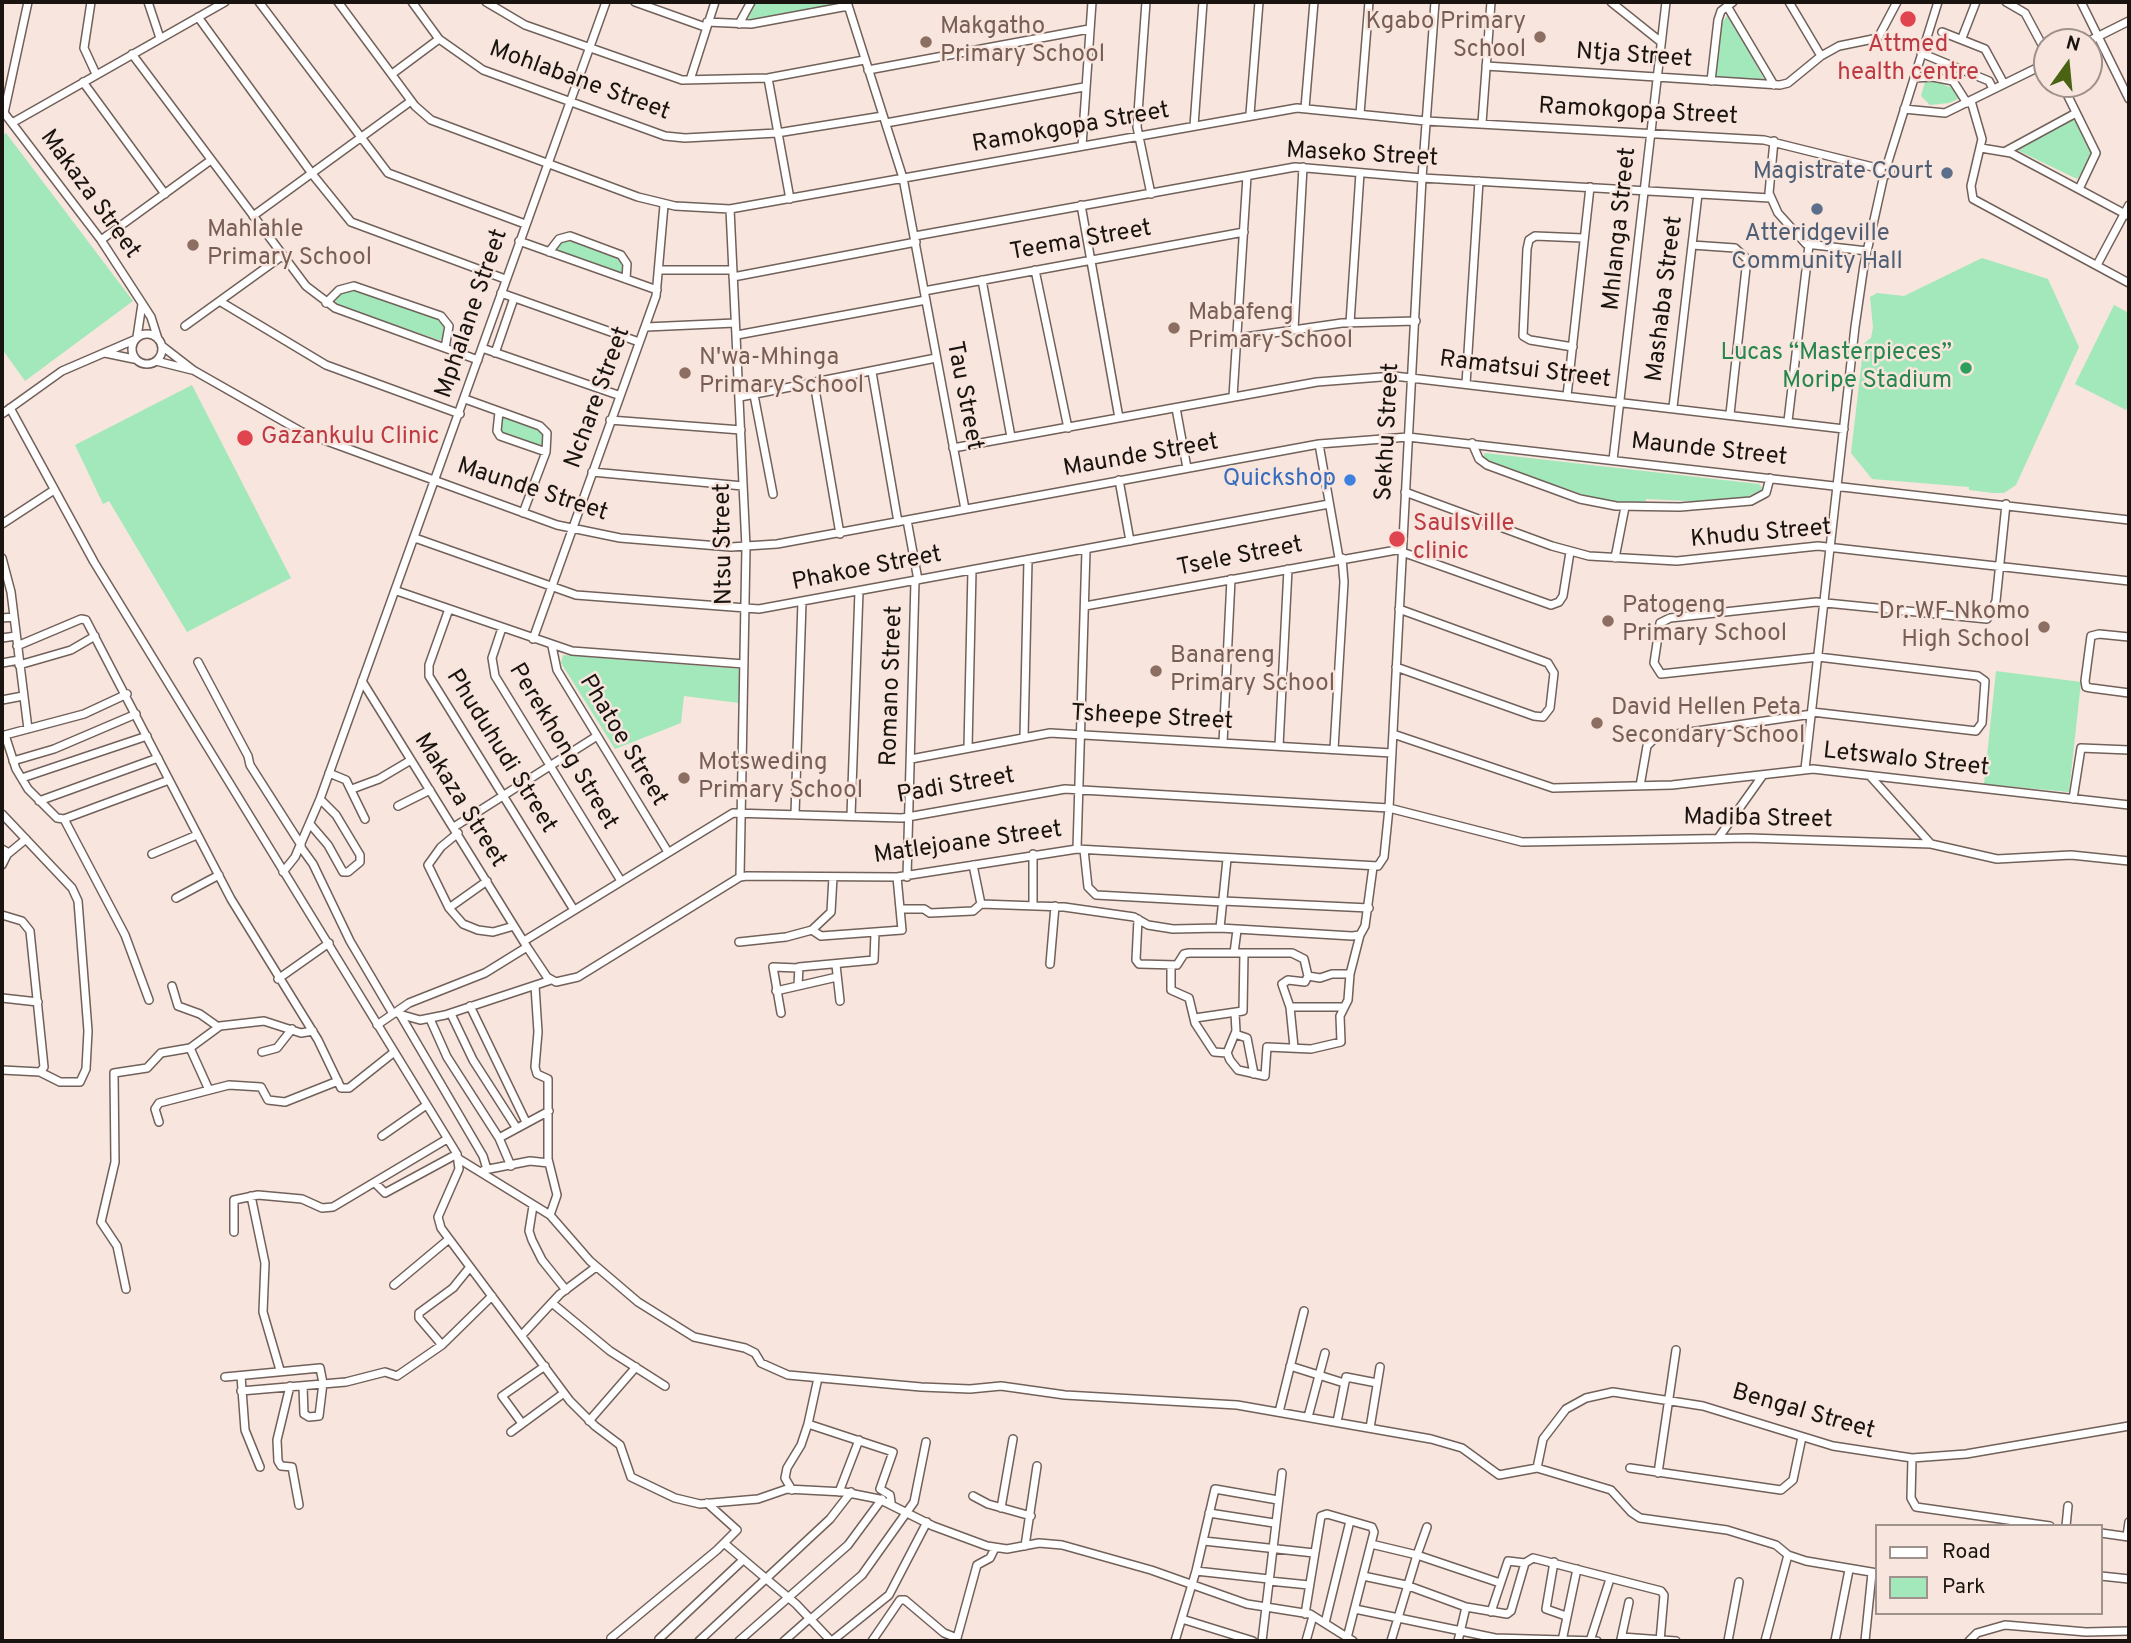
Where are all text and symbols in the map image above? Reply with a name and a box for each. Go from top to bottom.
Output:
place label: Kgabo Primary School [1365,9,1526,65]
marker: Attmed health centre [1898,9,1918,29]
place label: Makgatho Primary School [940,14,1105,70]
north arrow [2033,28,2103,98]
marker: Kgabo Primary School [1532,29,1548,45]
text: N [2063,31,2083,58]
place label: Attmed health centre [1837,32,1979,88]
marker: Makgatho Primary School [918,34,934,50]
street label: Mohlabane Street [485,36,673,128]
street label: Ntja Street [1575,39,1693,75]
street label: Ramokgopa Street [1538,93,1738,133]
street label: Ramokgopa Street [970,97,1172,161]
street label: Makaza Street [33,125,145,265]
street label: Maseko Street [1285,138,1439,174]
street label: Mhlanga Street [1598,146,1644,312]
place label: Magistrate Court [1753,159,1933,187]
marker: Magistrate Court [1939,165,1955,181]
marker: Atteridgeville Community Hall [1809,201,1825,217]
street label: Mashaba Street [1642,214,1690,384]
street label: Teema Street [1008,215,1154,269]
place label: Mahlahle Primary School [207,217,372,273]
place label: Atteridgeville Community Hall [1731,221,1903,277]
street label: Mphalane Street [431,226,515,402]
marker: Mahlahle Primary School [185,237,201,253]
place label: Mabafeng Primary School [1188,300,1353,356]
marker: Mabafeng Primary School [1166,320,1182,336]
street label: Nchare Street [560,323,638,473]
street label: Tau Street [938,339,988,453]
place label: Lucas “Masterpieces” Moripe Stadium [1721,340,1952,396]
place label: N'wa-Mhinga Primary School [699,345,864,401]
street label: Ramatsui Street [1438,346,1612,396]
marker: Lucas “Masterpieces” Moripe Stadium [1958,360,1974,376]
street label: Sekhu Street [1371,362,1407,502]
marker: N'wa-Mhinga Primary School [677,365,693,381]
place label: Gazankulu Clinic [261,424,440,452]
marker: Gazankulu Clinic [235,428,255,448]
street label: Maunde Street [1629,428,1789,474]
street label: Maunde Street [1061,429,1221,485]
street label: Maunde Street [453,453,611,529]
place label: Quickshop [1223,466,1336,494]
marker: Quickshop [1342,472,1358,488]
street label: Ntsu Street [710,483,740,605]
place label: Saulsville clinic [1413,511,1515,567]
street label: Khudu Street [1689,514,1833,556]
marker: Saulsville clinic [1387,529,1407,549]
street label: Tsele Street [1175,532,1305,584]
street label: Phakoe Street [790,541,944,599]
place label: Patogeng Primary School [1622,593,1787,649]
place label: Dr. WF Nkomo High School [1878,599,2030,655]
street label: Romano Street [876,605,910,767]
marker: Patogeng Primary School [1600,613,1616,629]
marker: Dr. WF Nkomo High School [2036,619,2052,635]
place label: Banareng Primary School [1170,643,1335,699]
street label: Perekhong Street [501,659,623,835]
marker: Banareng Primary School [1148,663,1164,679]
street label: Phuduhudi Street [438,665,562,839]
street label: Phatoe Street [571,670,673,812]
place label: David Hellen Peta Secondary School [1611,695,1805,751]
street label: Tsheepe Street [1070,700,1234,738]
marker: David Hellen Peta Secondary School [1589,715,1605,731]
street label: Makaza Street [406,729,512,873]
street label: Letswalo Street [1822,738,1990,784]
place label: Motsweding Primary School [698,750,863,806]
street label: Padi Street [895,762,1017,812]
marker: Motsweding Primary School [676,770,692,786]
street label: Madiba Street [1683,804,1833,836]
street label: Matlejoane Street [872,817,1064,871]
street label: Bengal Street [1728,1379,1878,1447]
legend [1876,1524,2103,1615]
text: Road [1942,1539,1991,1566]
text: Park [1942,1574,1985,1601]

